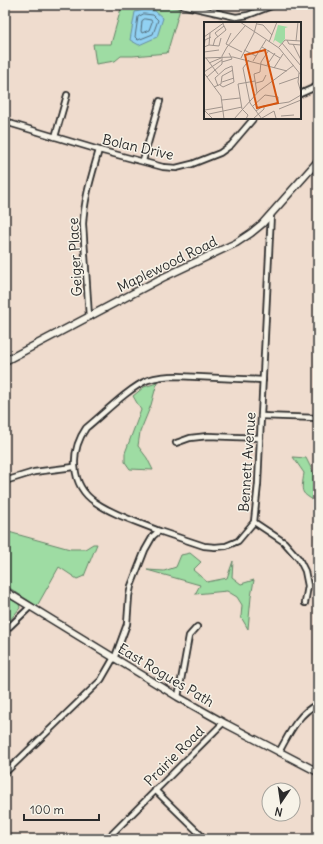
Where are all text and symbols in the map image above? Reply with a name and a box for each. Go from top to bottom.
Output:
inset map [204,22,301,119]
street label: Bolan Drive [101,130,175,164]
street label: Geiger Place [64,217,86,297]
street label: Maplewood Road [114,232,220,296]
street label: Bennett Avenue [235,411,259,513]
street label: East Rogues Path [115,639,217,711]
street label: Prairie Road [140,722,208,790]
north arrow [261,782,301,822]
scale bar [24,796,99,822]
text: 100 m [30,802,64,817]
text: N [273,804,284,819]

